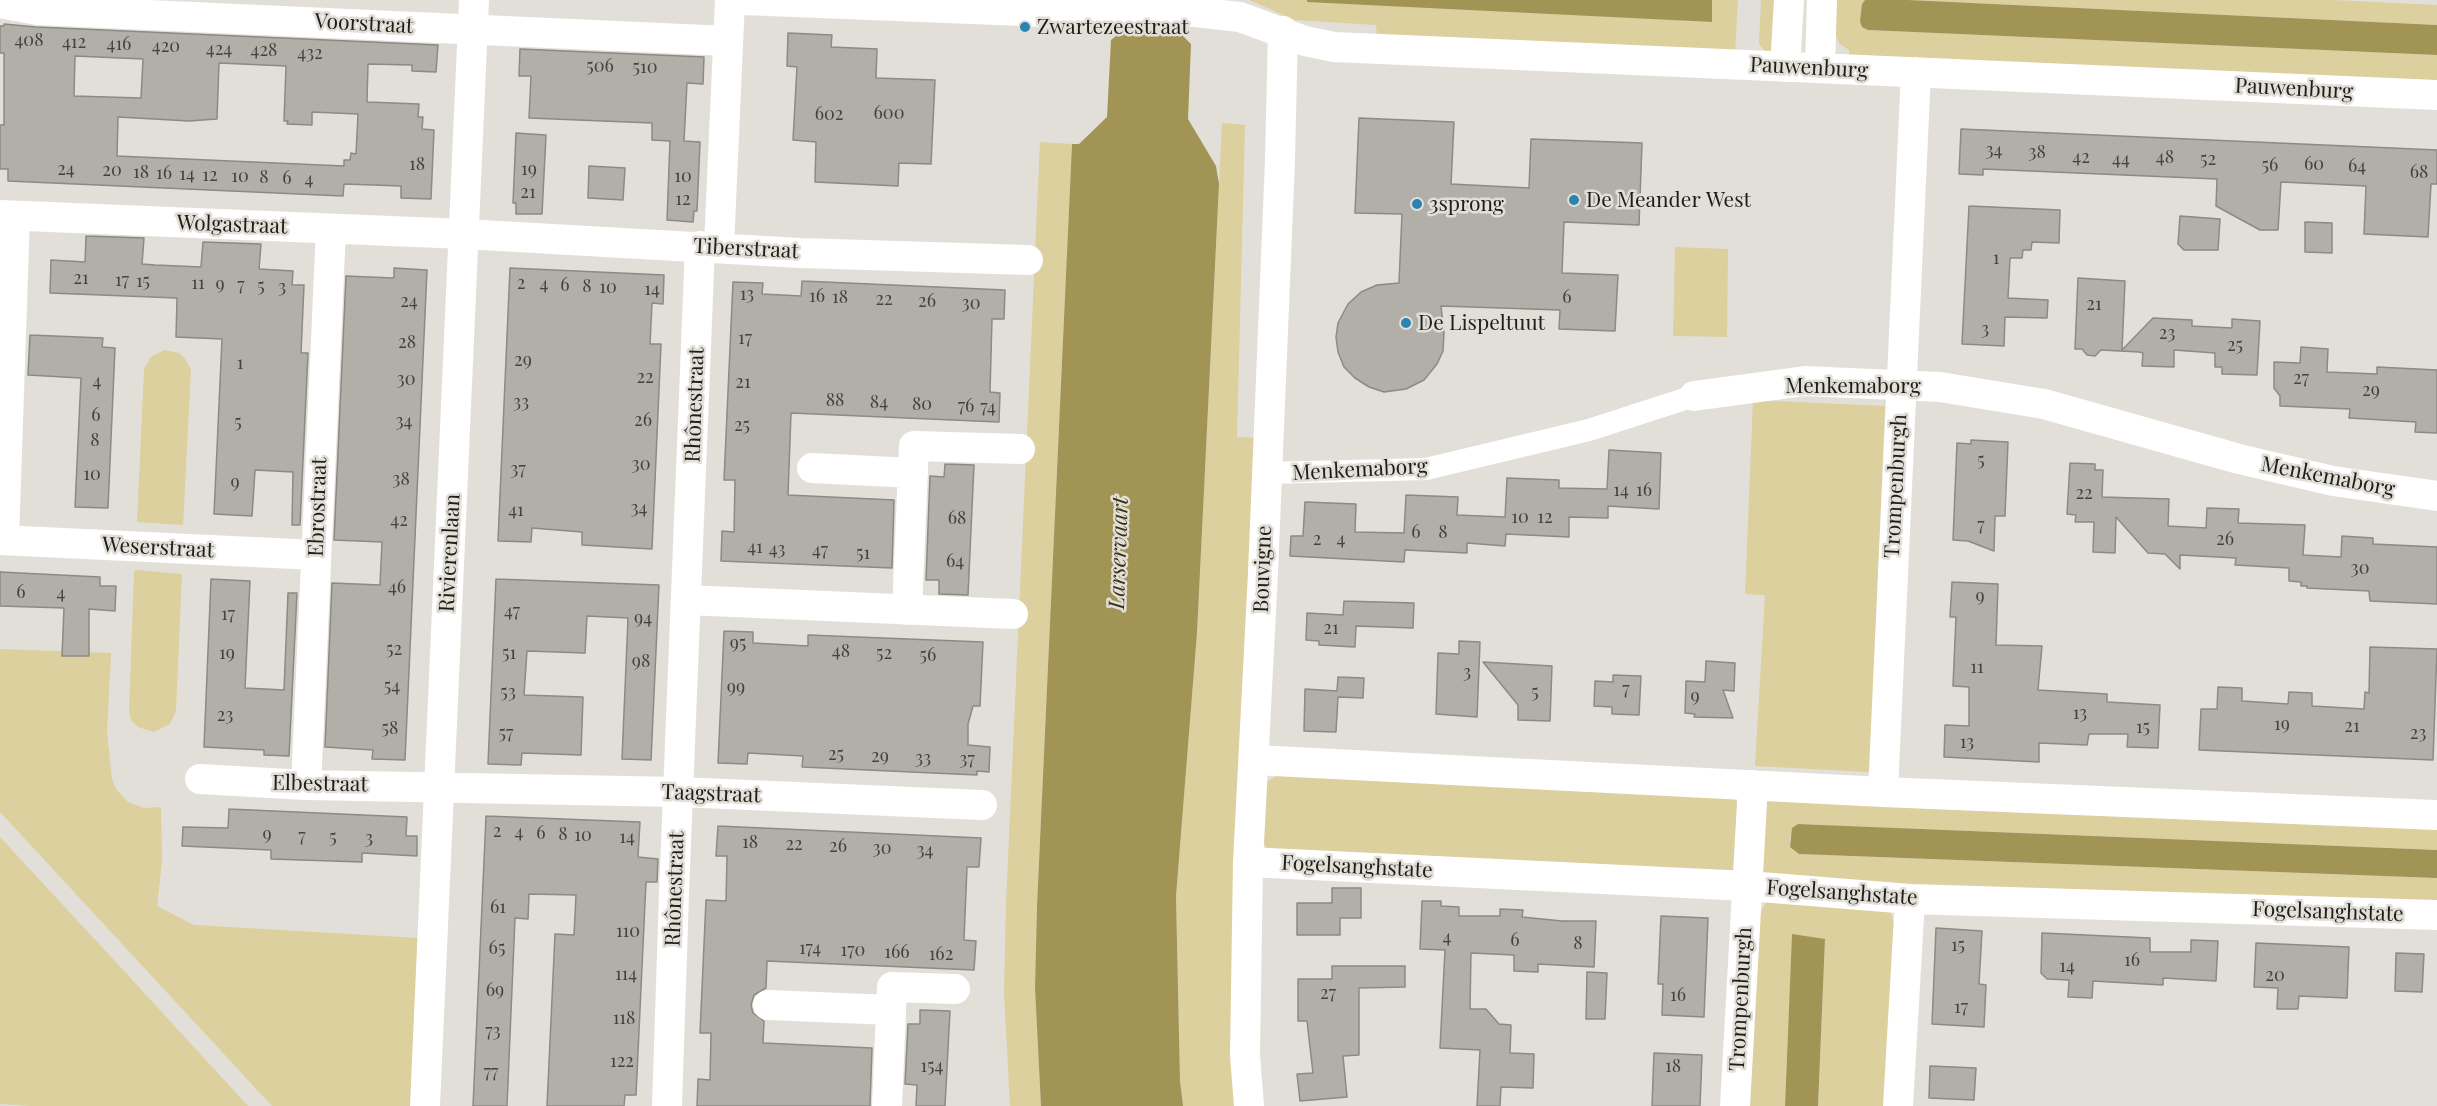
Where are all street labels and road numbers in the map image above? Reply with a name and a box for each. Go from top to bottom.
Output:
street label: Voorstraat [314,9,414,39]
street label: Pauwenburg [1749,52,1869,84]
street label: Pauwenburg [2234,73,2354,105]
street label: Wolgastraat [176,210,288,240]
street label: Tiberstraat [693,234,799,264]
street label: Rhônestraat [680,347,710,463]
street label: Menkemaborg [1785,373,1921,399]
street label: Trompenburgh [1880,413,1912,559]
street label: Menkemaborg [2259,452,2397,502]
street label: Menkemaborg [1292,454,1428,486]
street label: Ebrostraat [304,457,332,557]
street label: Rivierenlaan [434,493,466,613]
street label: Bouvigne [1249,525,1277,613]
street label: Weserstraat [101,532,215,564]
street label: Elbestraat [272,771,368,797]
street label: Taagstraat [661,780,761,808]
street label: Rhônestraat [660,831,690,947]
street label: Fogelsanghstate [1281,850,1433,884]
street label: Fogelsanghstate [1766,875,1918,911]
street label: Fogelsanghstate [2252,897,2404,927]
street label: Trompenburgh [1725,926,1757,1072]

